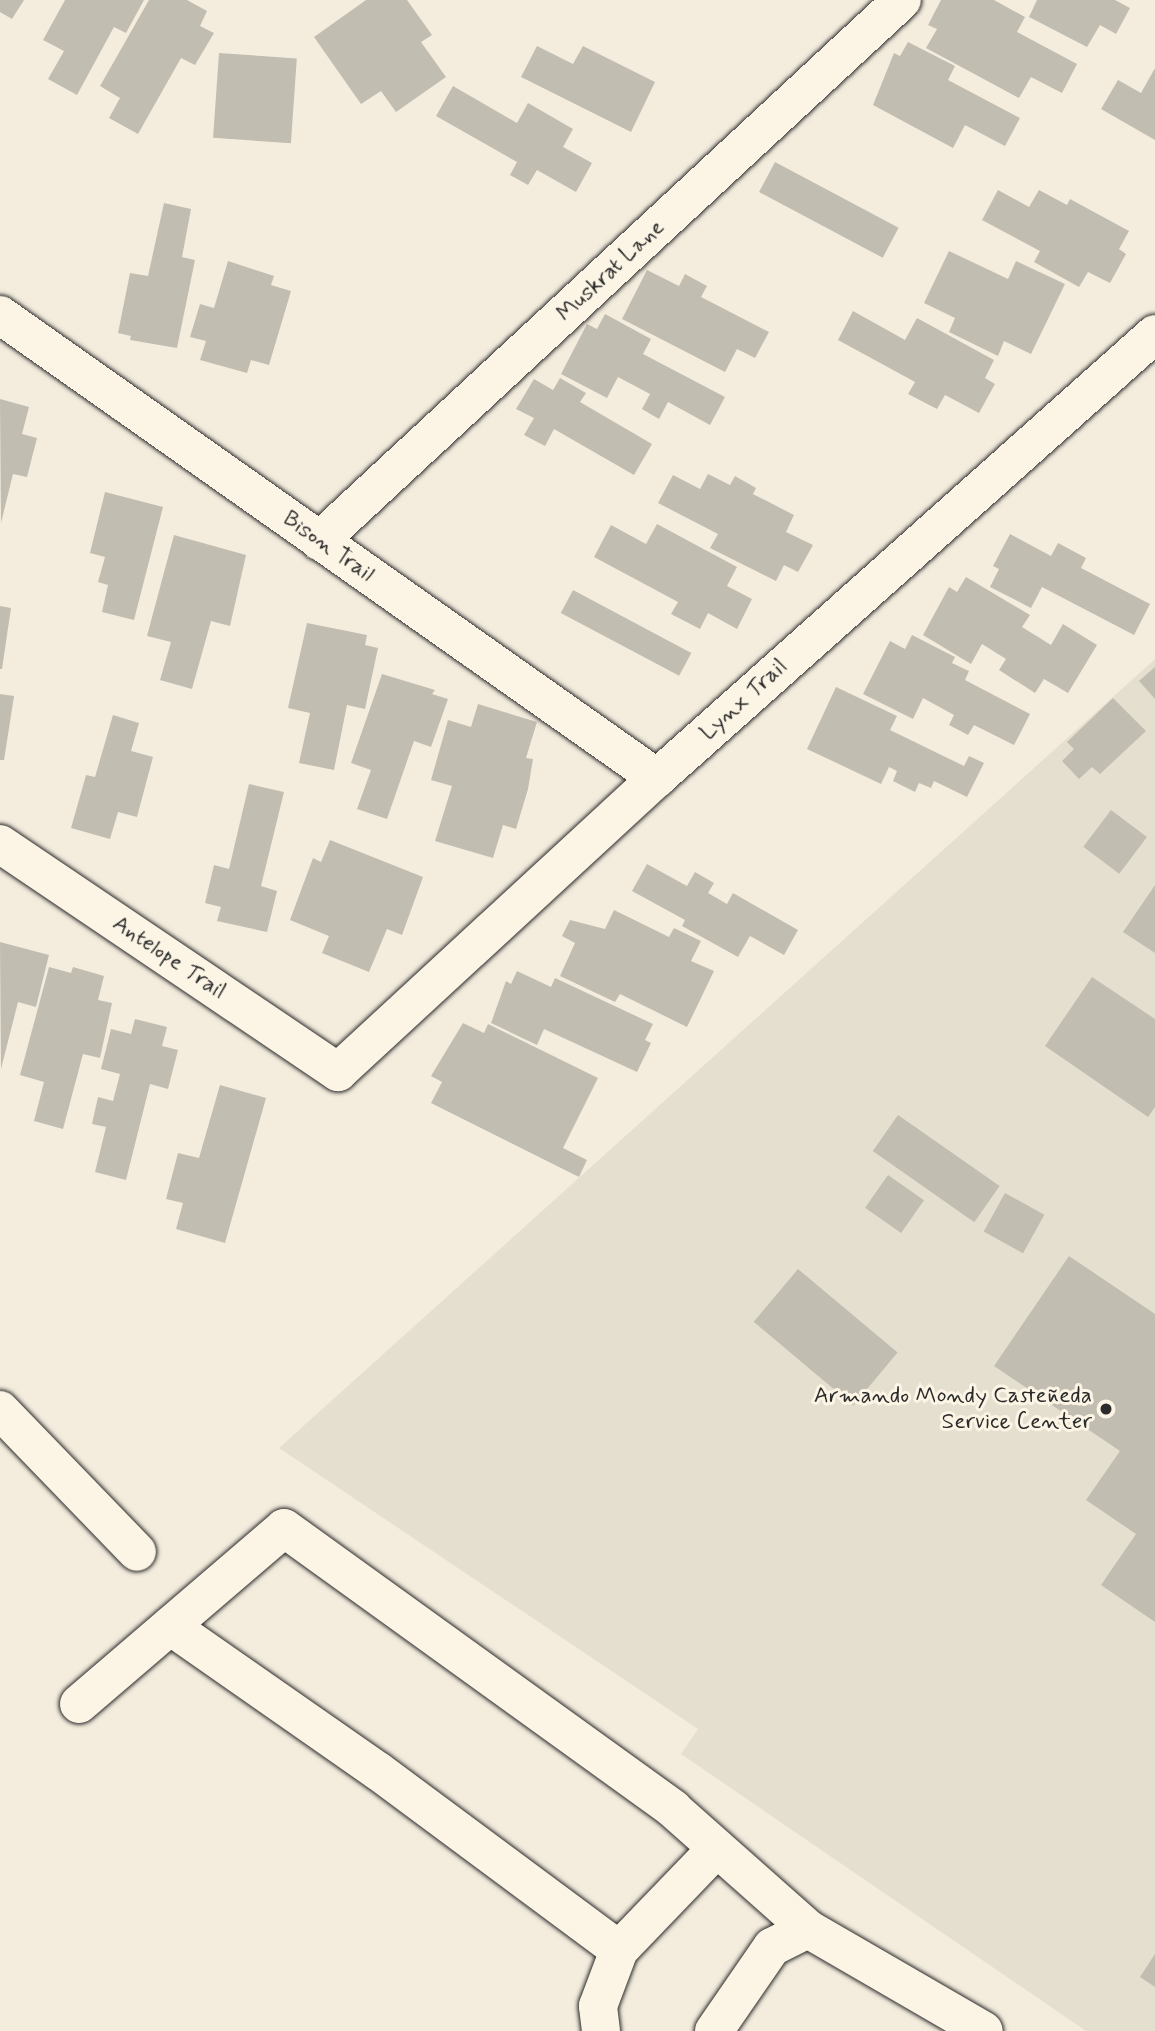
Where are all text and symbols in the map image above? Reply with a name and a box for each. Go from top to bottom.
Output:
street label: Muskrat Lane [552,214,670,328]
street label: Bison Trail [277,506,379,588]
street label: Lynx Trail [696,655,792,745]
street label: Antelope Trail [108,911,230,1005]
place label: Armando Mondy Casteñeda Service Center [818,1382,1092,1436]
marker: Armando Mondy Casteñeda Service Center [1098,1401,1114,1417]

